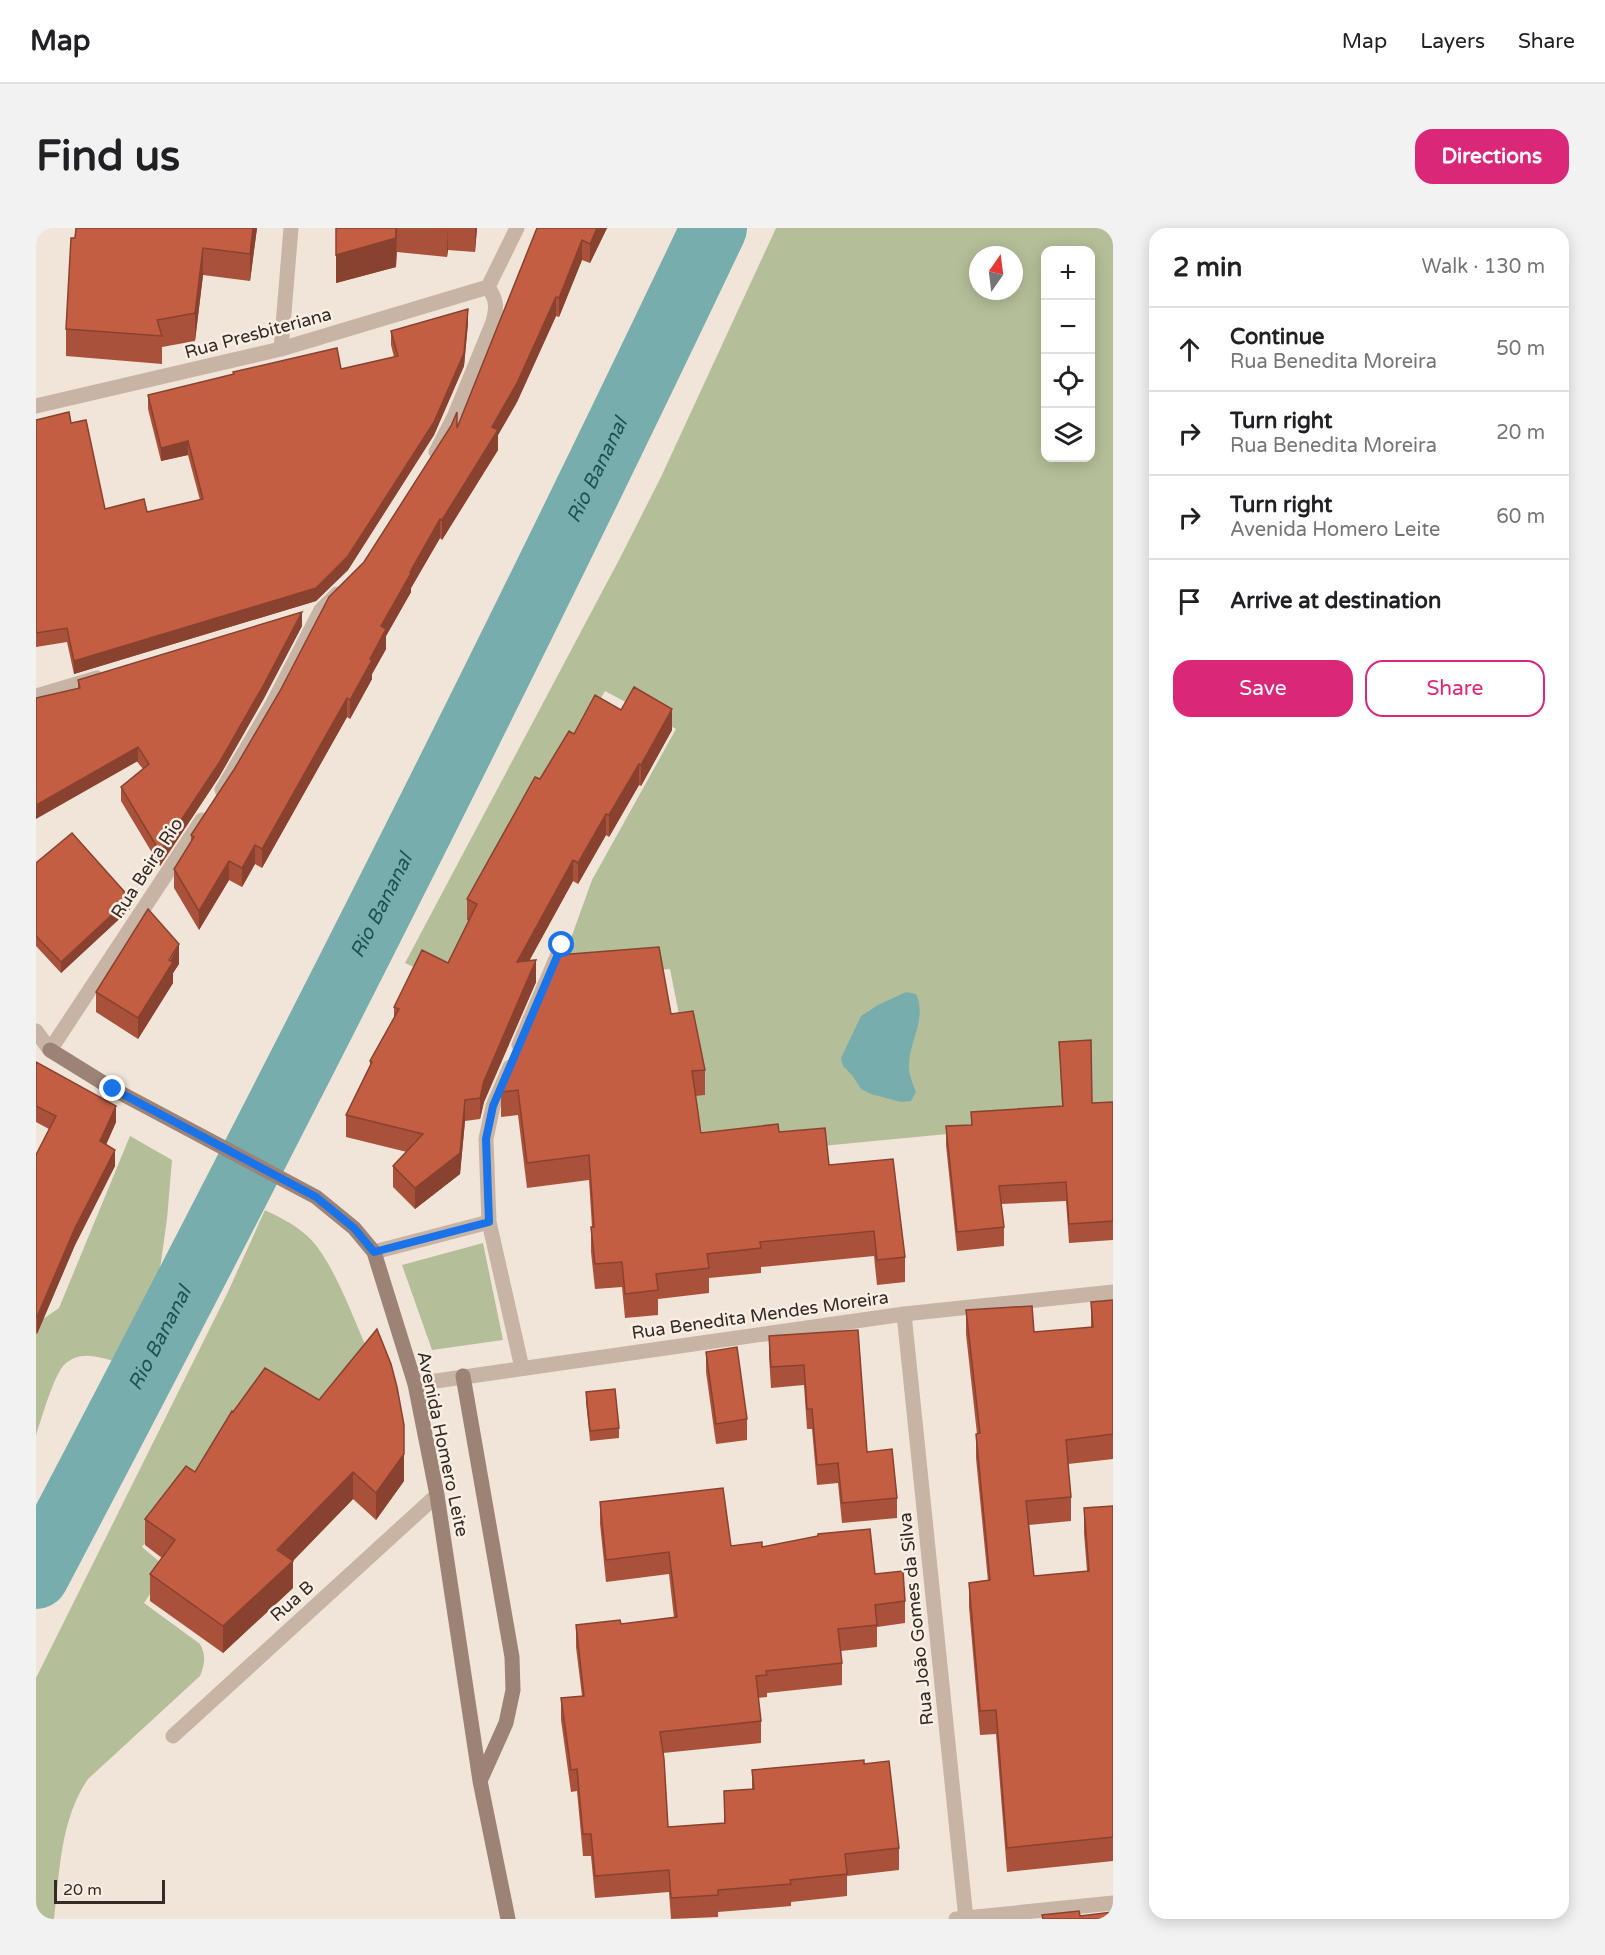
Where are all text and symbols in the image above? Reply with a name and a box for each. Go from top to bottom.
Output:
text: Map [30,24,90,58]
text: Map [1342,29,1387,54]
text: Layers [1420,29,1485,54]
text: Share [1518,29,1575,54]
button: Directions [1415,129,1569,184]
text: Find us [36,131,180,182]
north arrow [969,246,1023,300]
map controls [1041,246,1095,462]
button: + [1041,246,1095,300]
text: 2 min [1173,252,1242,283]
text: Walk · 130 m [1422,255,1545,279]
button: − [1041,300,1095,354]
street label: Rua Presbiteriana [182,303,334,363]
text: Continue [1230,324,1325,350]
icon: ahead [1173,333,1206,366]
text: 50 m [1496,337,1545,361]
text: Rua Benedita Moreira [1230,350,1437,374]
button: locate [1041,354,1095,408]
button: layers [1041,408,1095,462]
text: Turn right [1230,408,1332,434]
water label: Rio Bananal [562,412,634,527]
icon: right [1173,417,1206,450]
text: 20 m [1496,421,1545,445]
text: Rua Benedita Moreira [1230,434,1437,458]
text: Turn right [1230,492,1332,518]
icon: right [1173,501,1206,534]
text: 60 m [1496,505,1545,529]
text: Avenida Homero Leite [1230,518,1440,542]
icon: arrive [1173,585,1206,618]
text: Arrive at destination [1230,588,1441,614]
button: Save [1173,660,1353,717]
button: Share [1365,660,1545,717]
street label: Rua Beira Rio [106,814,188,922]
water label: Rio Bananal [345,848,419,962]
route start [548,931,574,957]
route end [99,1075,125,1101]
water label: Rio Bananal [123,1281,198,1394]
street label: Rua Benedita Mendes Moreira [630,1286,890,1344]
street label: Avenida Homero Leite [413,1349,473,1539]
street label: Rua João Gomes da Silva [894,1512,938,1726]
street label: Rua B [266,1576,318,1626]
scale bar [54,1877,165,1904]
text: 20 m [63,1880,102,1900]

